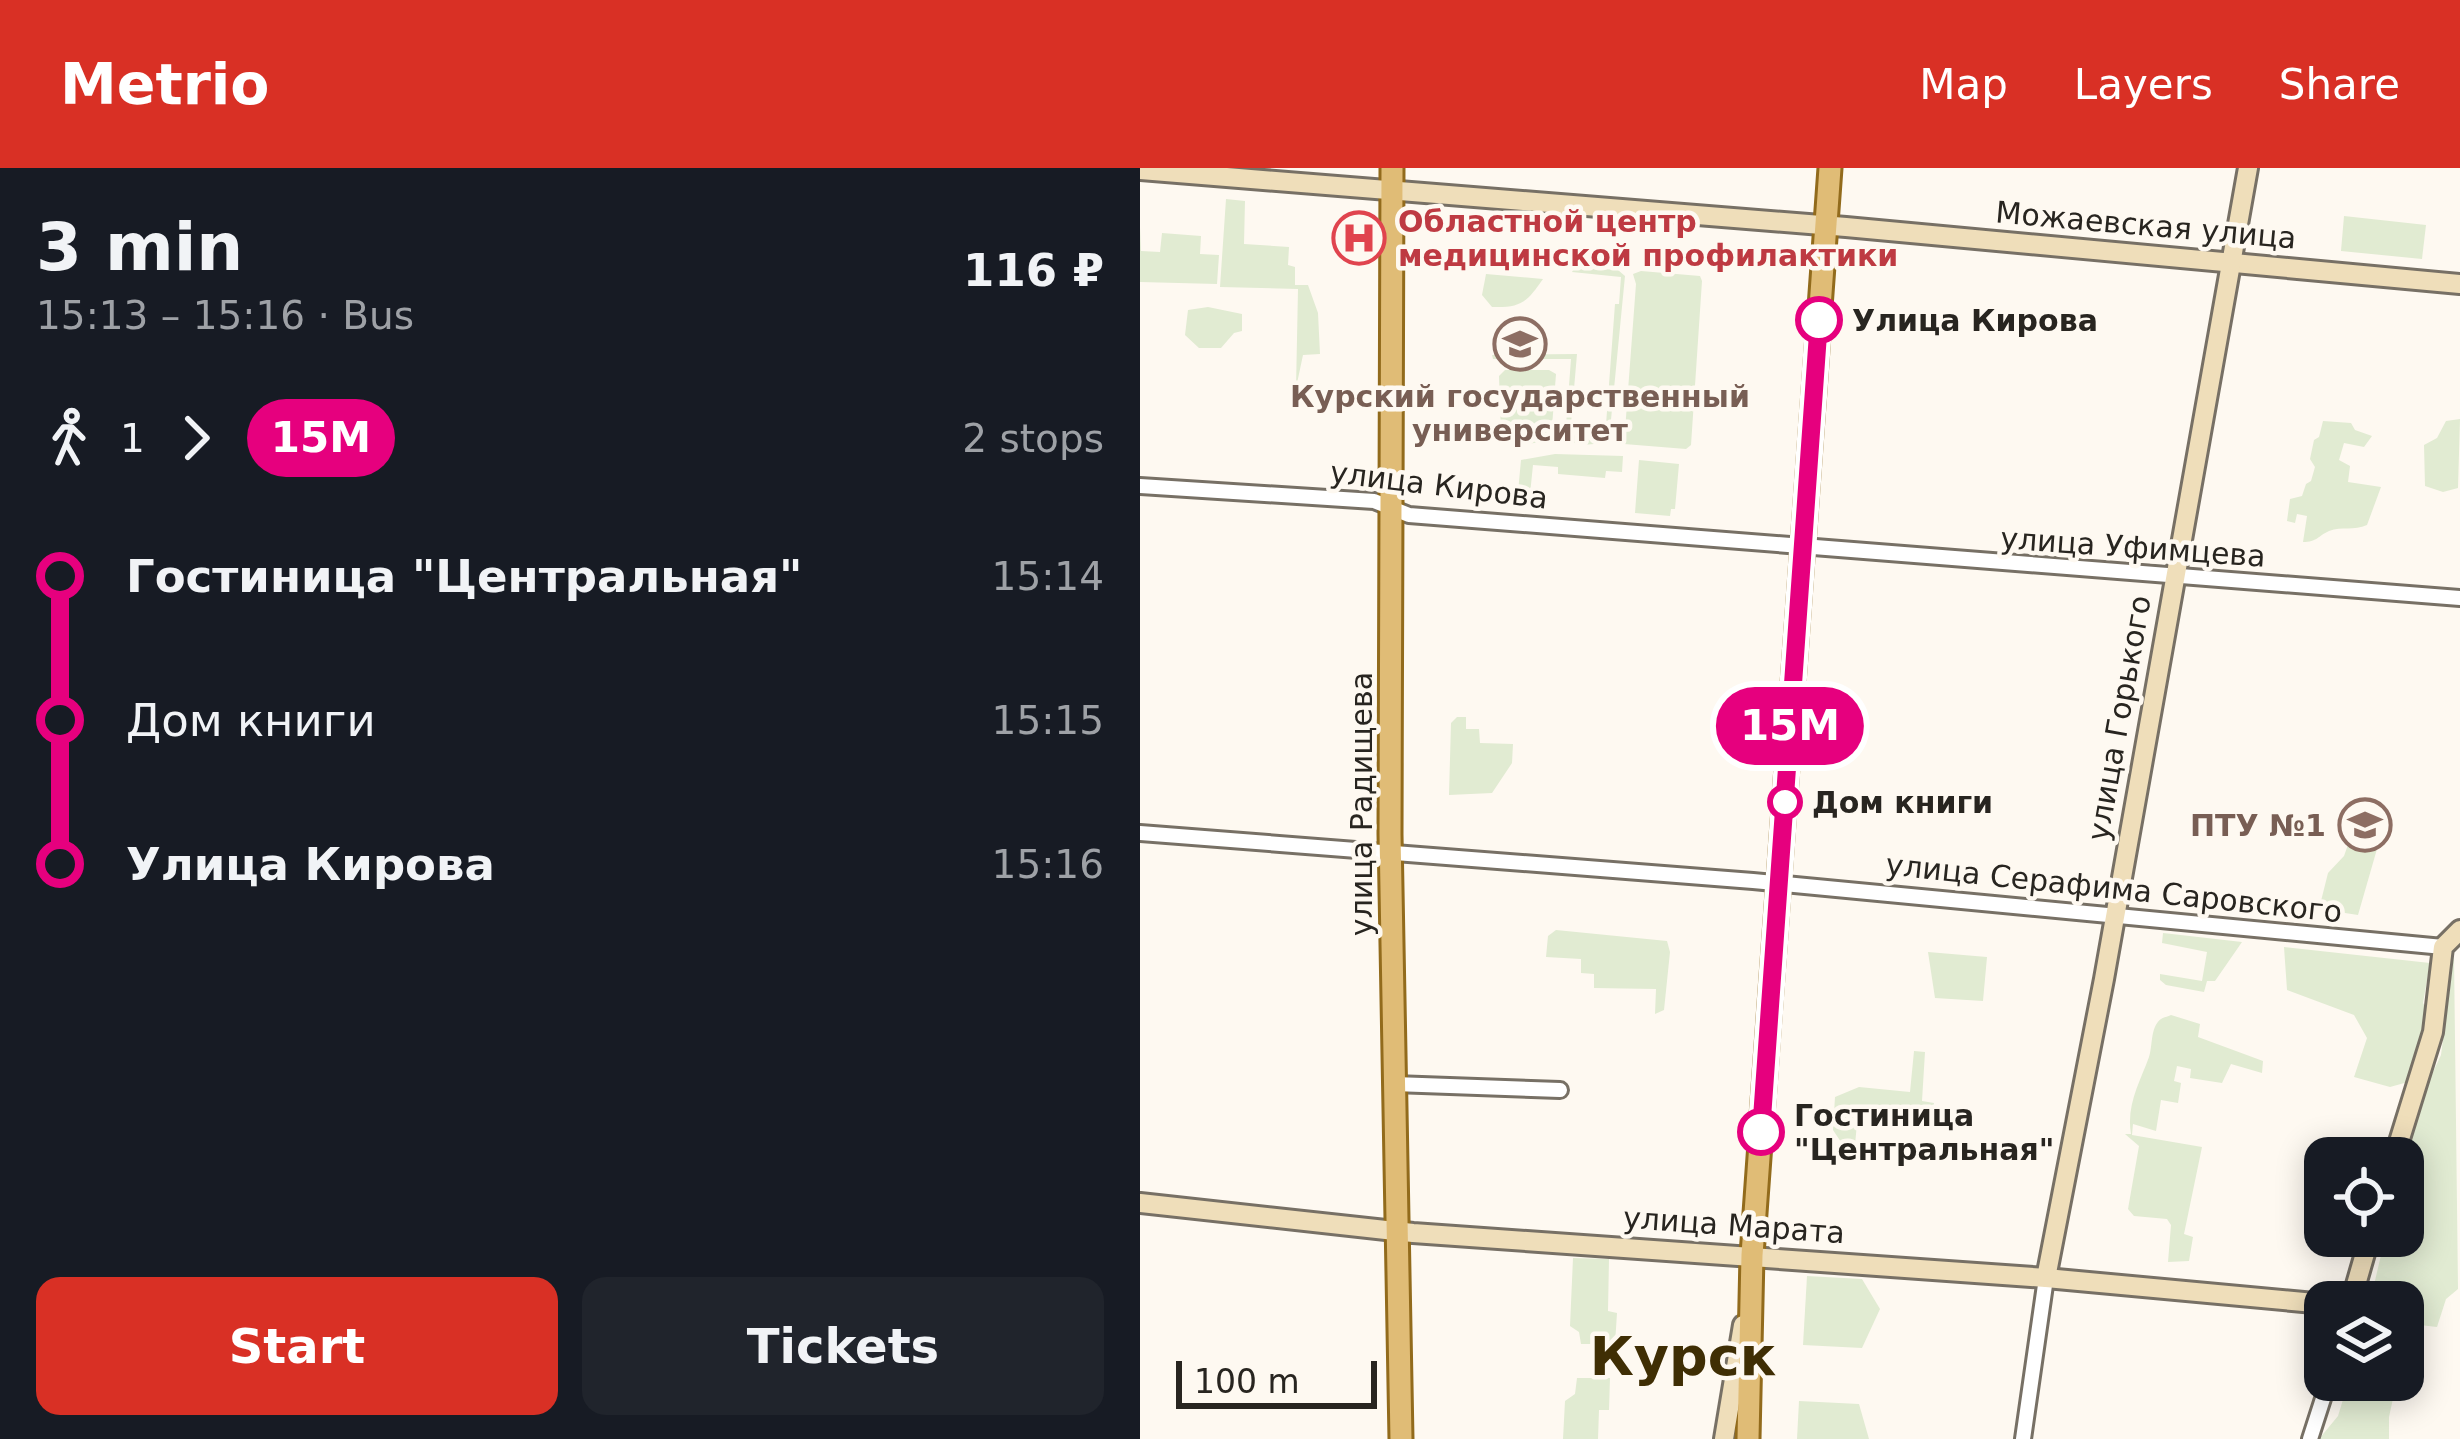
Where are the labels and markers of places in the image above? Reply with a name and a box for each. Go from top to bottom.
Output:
place label: Областной центр медицинской профилактики [1398,204,1898,273]
hospital icon: Областной центр медицинской профилактики [1331,210,1387,266]
marker: Улица Кирова [1797,298,1841,342]
place label: Улица Кирова [1852,303,2098,338]
school or university icon: Курский государственный университет [1492,316,1548,372]
place label: Курский государственный университет [1290,379,1750,448]
place label: Дом книги [1812,785,1993,820]
marker: Дом книги [1769,786,1801,818]
school or university icon: ПТУ №1 [2337,797,2393,853]
place label: ПТУ №1 [2190,808,2326,843]
place label: Гостиница "Центральная" [1794,1098,2054,1167]
marker: Гостиница "Центральная" [1739,1110,1783,1154]

